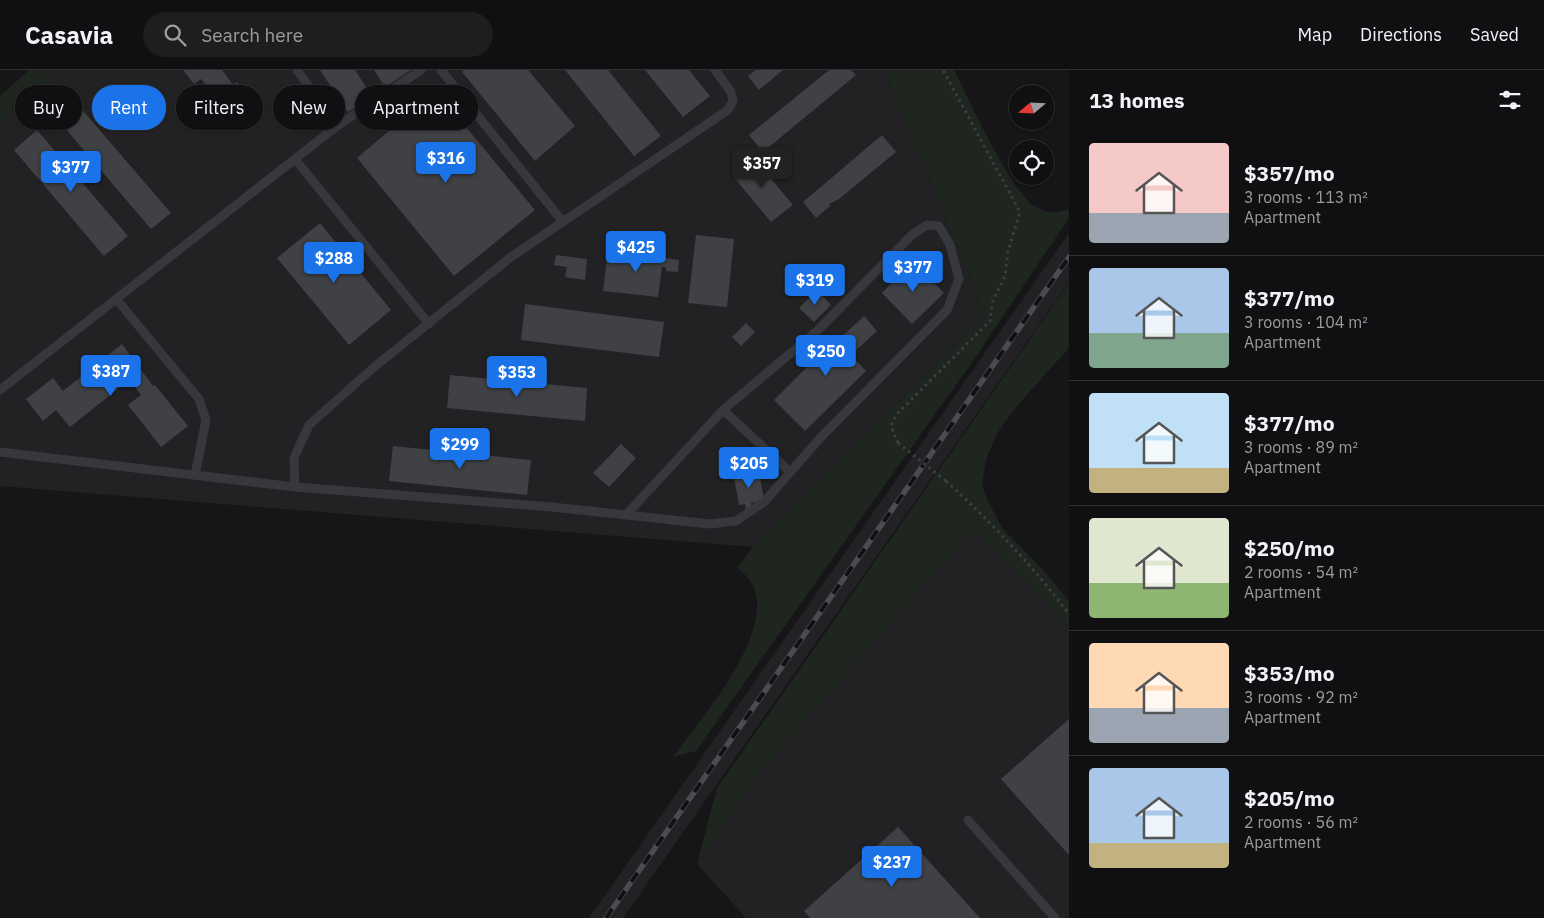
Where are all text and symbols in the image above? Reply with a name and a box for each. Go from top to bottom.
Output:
search box [143,12,493,57]
text: Casavia [25,19,113,51]
icon: search [161,21,189,49]
text: Search here [201,23,303,47]
text: Map [1297,23,1332,46]
text: Directions [1360,23,1442,46]
text: Saved [1470,23,1519,46]
chip: Buy [15,85,82,130]
chip: Rent [92,85,166,130]
chip: Filters [176,85,263,130]
chip: New [273,85,345,130]
chip: Apartment [355,85,478,130]
north arrow [1009,85,1054,130]
map controls [1009,85,1054,185]
text: 13 homes [1089,86,1185,114]
icon: filters [1496,86,1524,114]
button: locate [1009,140,1054,185]
pin: $316 [416,142,476,184]
pin: $357 [732,146,792,189]
text: $316 [427,148,465,168]
pin: $377 [41,150,101,193]
text: $357 [743,153,781,173]
text: $377 [52,157,90,177]
text: $357/mo [1244,159,1335,187]
icon: home [1129,163,1189,223]
text: 3 rooms · 113 m² [1244,187,1368,207]
text: Apartment [1244,207,1321,227]
pin: $425 [606,230,666,273]
text: $425 [617,237,655,257]
pin: $288 [304,242,364,284]
text: $288 [315,248,353,268]
pin: $377 [883,250,943,293]
text: $377 [894,257,932,277]
pin: $319 [785,264,845,306]
text: $319 [796,270,834,290]
text: $377/mo [1244,284,1335,312]
icon: home [1129,288,1189,348]
text: 3 rooms · 104 m² [1244,312,1368,332]
text: Apartment [1244,332,1321,352]
pin: $250 [796,334,856,377]
text: $250 [807,341,845,361]
pin: $387 [81,354,141,397]
pin: $353 [487,356,547,398]
text: $387 [92,361,130,381]
text: $353 [498,362,536,382]
text: $377/mo [1244,409,1335,437]
icon: home [1129,413,1189,473]
pin: $299 [430,428,490,470]
text: $299 [441,434,479,454]
text: 3 rooms · 89 m² [1244,437,1358,457]
pin: $205 [719,446,779,489]
text: $205 [730,453,768,473]
text: Apartment [1244,457,1321,477]
text: $250/mo [1244,534,1335,562]
icon: home [1129,538,1189,598]
text: 2 rooms · 54 m² [1244,562,1358,582]
text: Apartment [1244,582,1321,602]
text: $353/mo [1244,659,1335,687]
icon: home [1129,663,1189,723]
text: 3 rooms · 92 m² [1244,687,1358,707]
text: Apartment [1244,707,1321,727]
text: $205/mo [1244,784,1335,812]
icon: home [1129,788,1189,848]
text: 2 rooms · 56 m² [1244,812,1358,832]
text: Apartment [1244,832,1321,852]
pin: $237 [862,846,922,888]
text: $237 [873,852,911,872]

